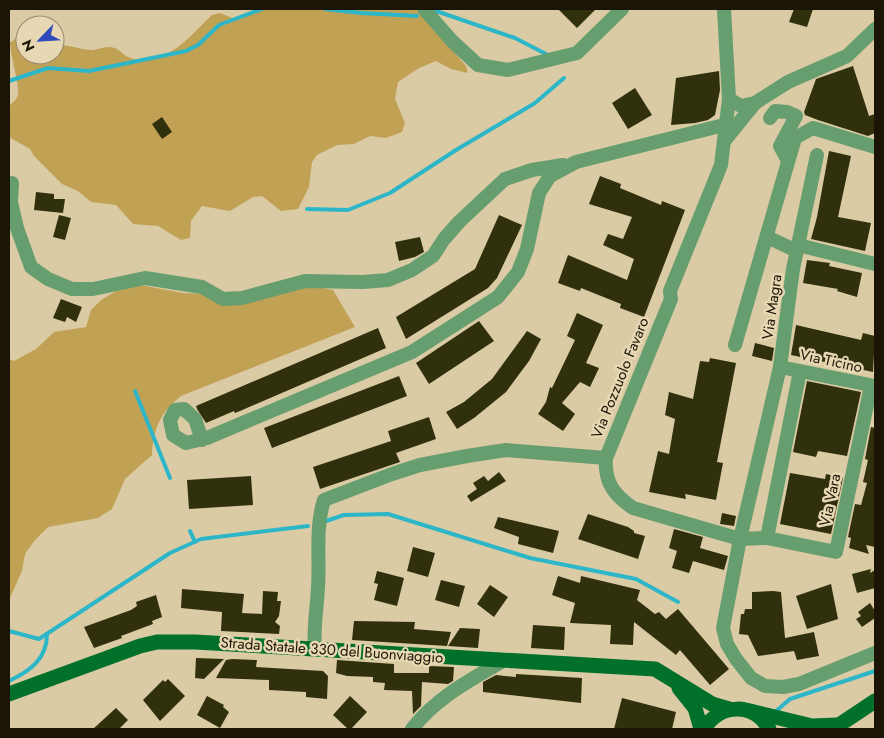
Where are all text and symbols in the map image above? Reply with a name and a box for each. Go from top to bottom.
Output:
north arrow [15,15,65,65]
text: N [17,36,40,55]
street label: Via Magra [757,273,787,341]
street label: Via Pozzuolo Favaro [586,314,654,442]
street label: Via Ticino [798,344,864,378]
street label: Via Vara [814,472,846,528]
street label: Strada Statale 330 del Buonviaggio [220,631,444,669]

